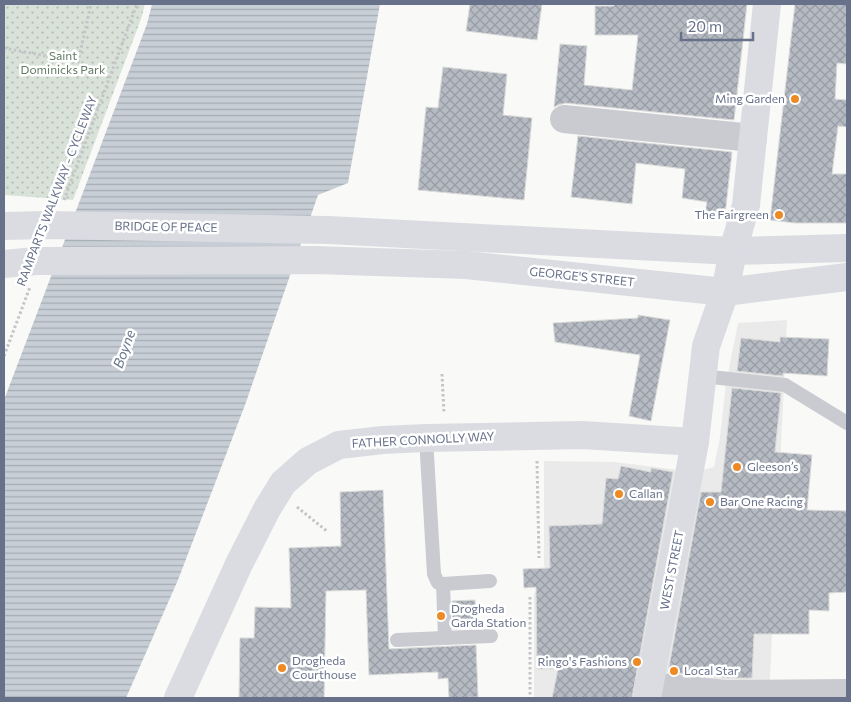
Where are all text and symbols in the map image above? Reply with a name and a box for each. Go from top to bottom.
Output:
scale bar [681,10,754,42]
text: 20 m [688,17,722,35]
park label: Saint Dominicks Park [21,48,106,76]
place label: Ming Garden [715,91,785,105]
street label: RAMPARTS WALKWAY - CYCLEWAY [13,93,99,288]
marker: Ming Garden [789,93,801,105]
place label: The Fairgreen [694,207,769,221]
marker: The Fairgreen [773,209,785,221]
street label: BRIDGE OF PEACE [114,218,218,234]
street label: GEORGE'S STREET [529,264,636,289]
water label: Boyne [109,327,138,370]
street label: FATHER CONNOLLY WAY [351,428,495,450]
place label: Gleeson’s [747,459,798,473]
marker: Gleeson’s [731,461,743,473]
place label: Callan [629,486,663,500]
marker: Callan [613,488,625,500]
place label: Bar One Racing [720,494,804,508]
marker: Bar One Racing [704,496,716,508]
street label: WEST STREET [656,529,686,611]
place label: Drogheda Garda Station [451,601,526,629]
marker: Drogheda Garda Station [435,610,447,622]
place label: Drogheda Courthouse [292,653,356,681]
place label: Ringo's Fashions [537,654,627,668]
marker: Ringo's Fashions [631,656,643,668]
marker: Drogheda Courthouse [276,662,288,674]
place label: Local Star [684,663,739,677]
marker: Local Star [668,665,680,677]

